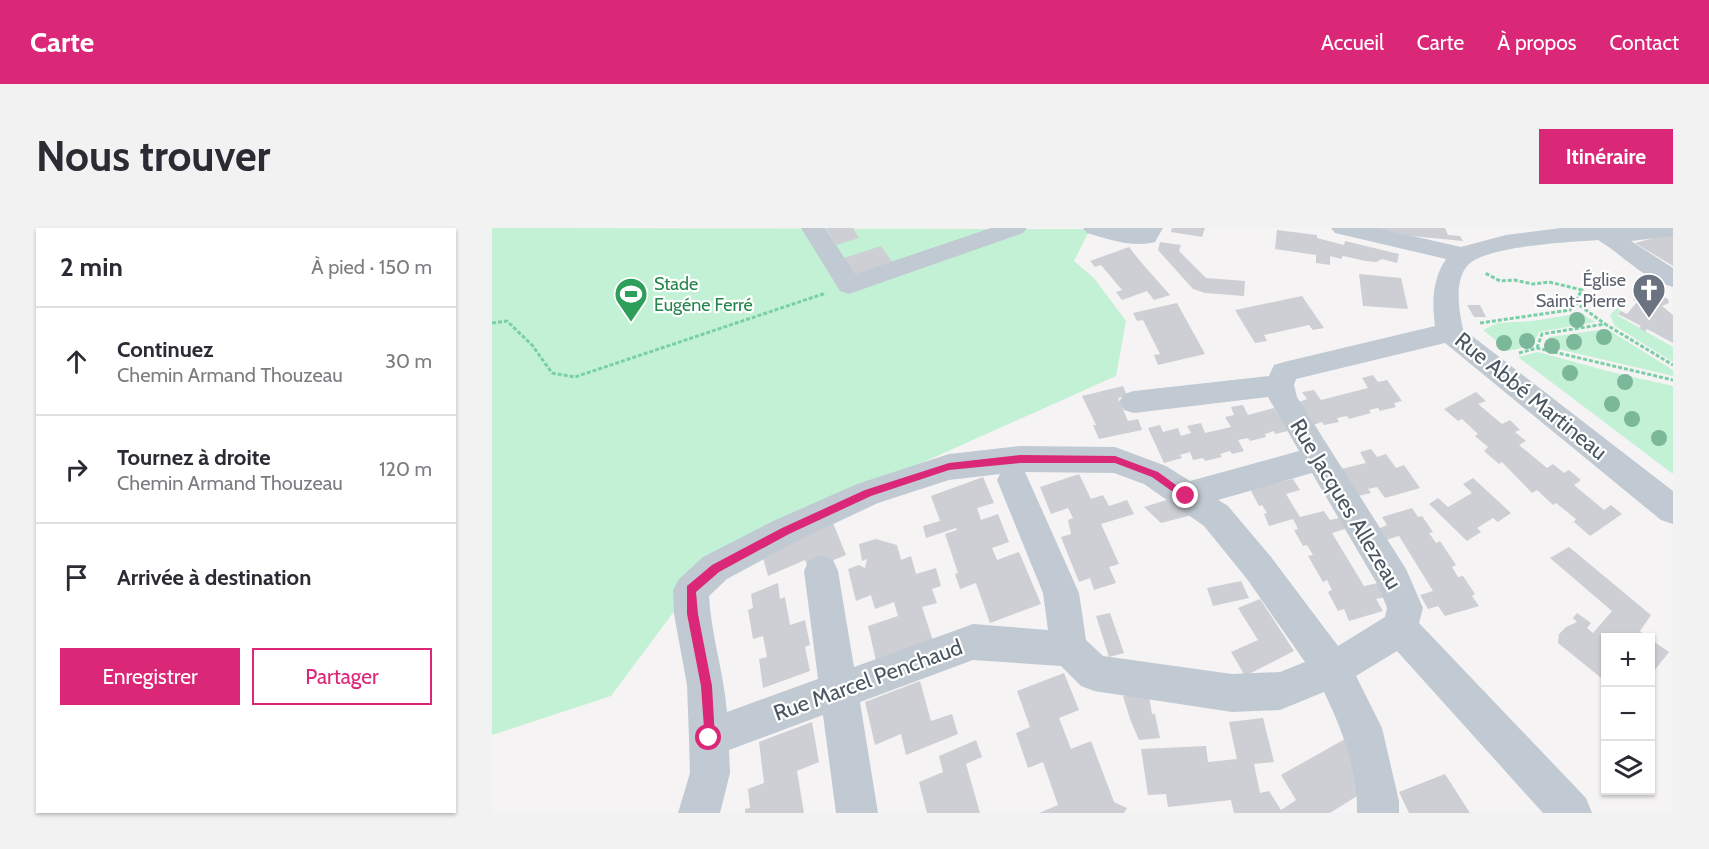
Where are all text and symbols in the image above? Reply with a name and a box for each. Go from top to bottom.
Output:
text: Carte [30,25,94,59]
text: Accueil [1321,30,1384,55]
text: Carte [1417,30,1464,55]
text: À propos [1497,30,1576,55]
text: Contact [1609,30,1679,55]
button: Itinéraire [1539,129,1673,184]
text: Nous trouver [36,130,270,182]
text: 2 min [60,251,123,283]
text: À pied · 150 m [311,255,432,279]
place label: Église Saint-Pierre [1536,269,1626,312]
church icon: Église Saint-Pierre [1631,272,1667,319]
place label: Stade Eugéne Ferré [654,273,753,316]
sports icon: Stade Eugéne Ferré [613,276,649,323]
street label: Rue Abbé Martineau [1449,326,1613,466]
text: Continuez [117,336,214,363]
icon: ahead [60,345,93,378]
text: 30 m [385,349,432,373]
text: Chemin Armand Thouzeau [117,363,343,387]
street label: Rue Jacques Allezeau [1284,414,1408,594]
text: Tournez à droite [117,444,271,471]
icon: right [60,453,93,486]
text: 120 m [379,457,432,481]
text: Chemin Armand Thouzeau [117,471,343,495]
route end [1172,482,1198,508]
icon: arrive [60,561,93,594]
text: Arrivée à destination [117,564,311,591]
street label: Rue Marcel Penchaud [770,633,966,727]
map controls [1601,633,1655,795]
button: + [1601,633,1655,687]
button: Enregistrer [60,648,240,705]
button: Partager [252,648,432,705]
button: − [1601,687,1655,741]
route start [695,724,721,750]
button: layers [1601,741,1655,795]

